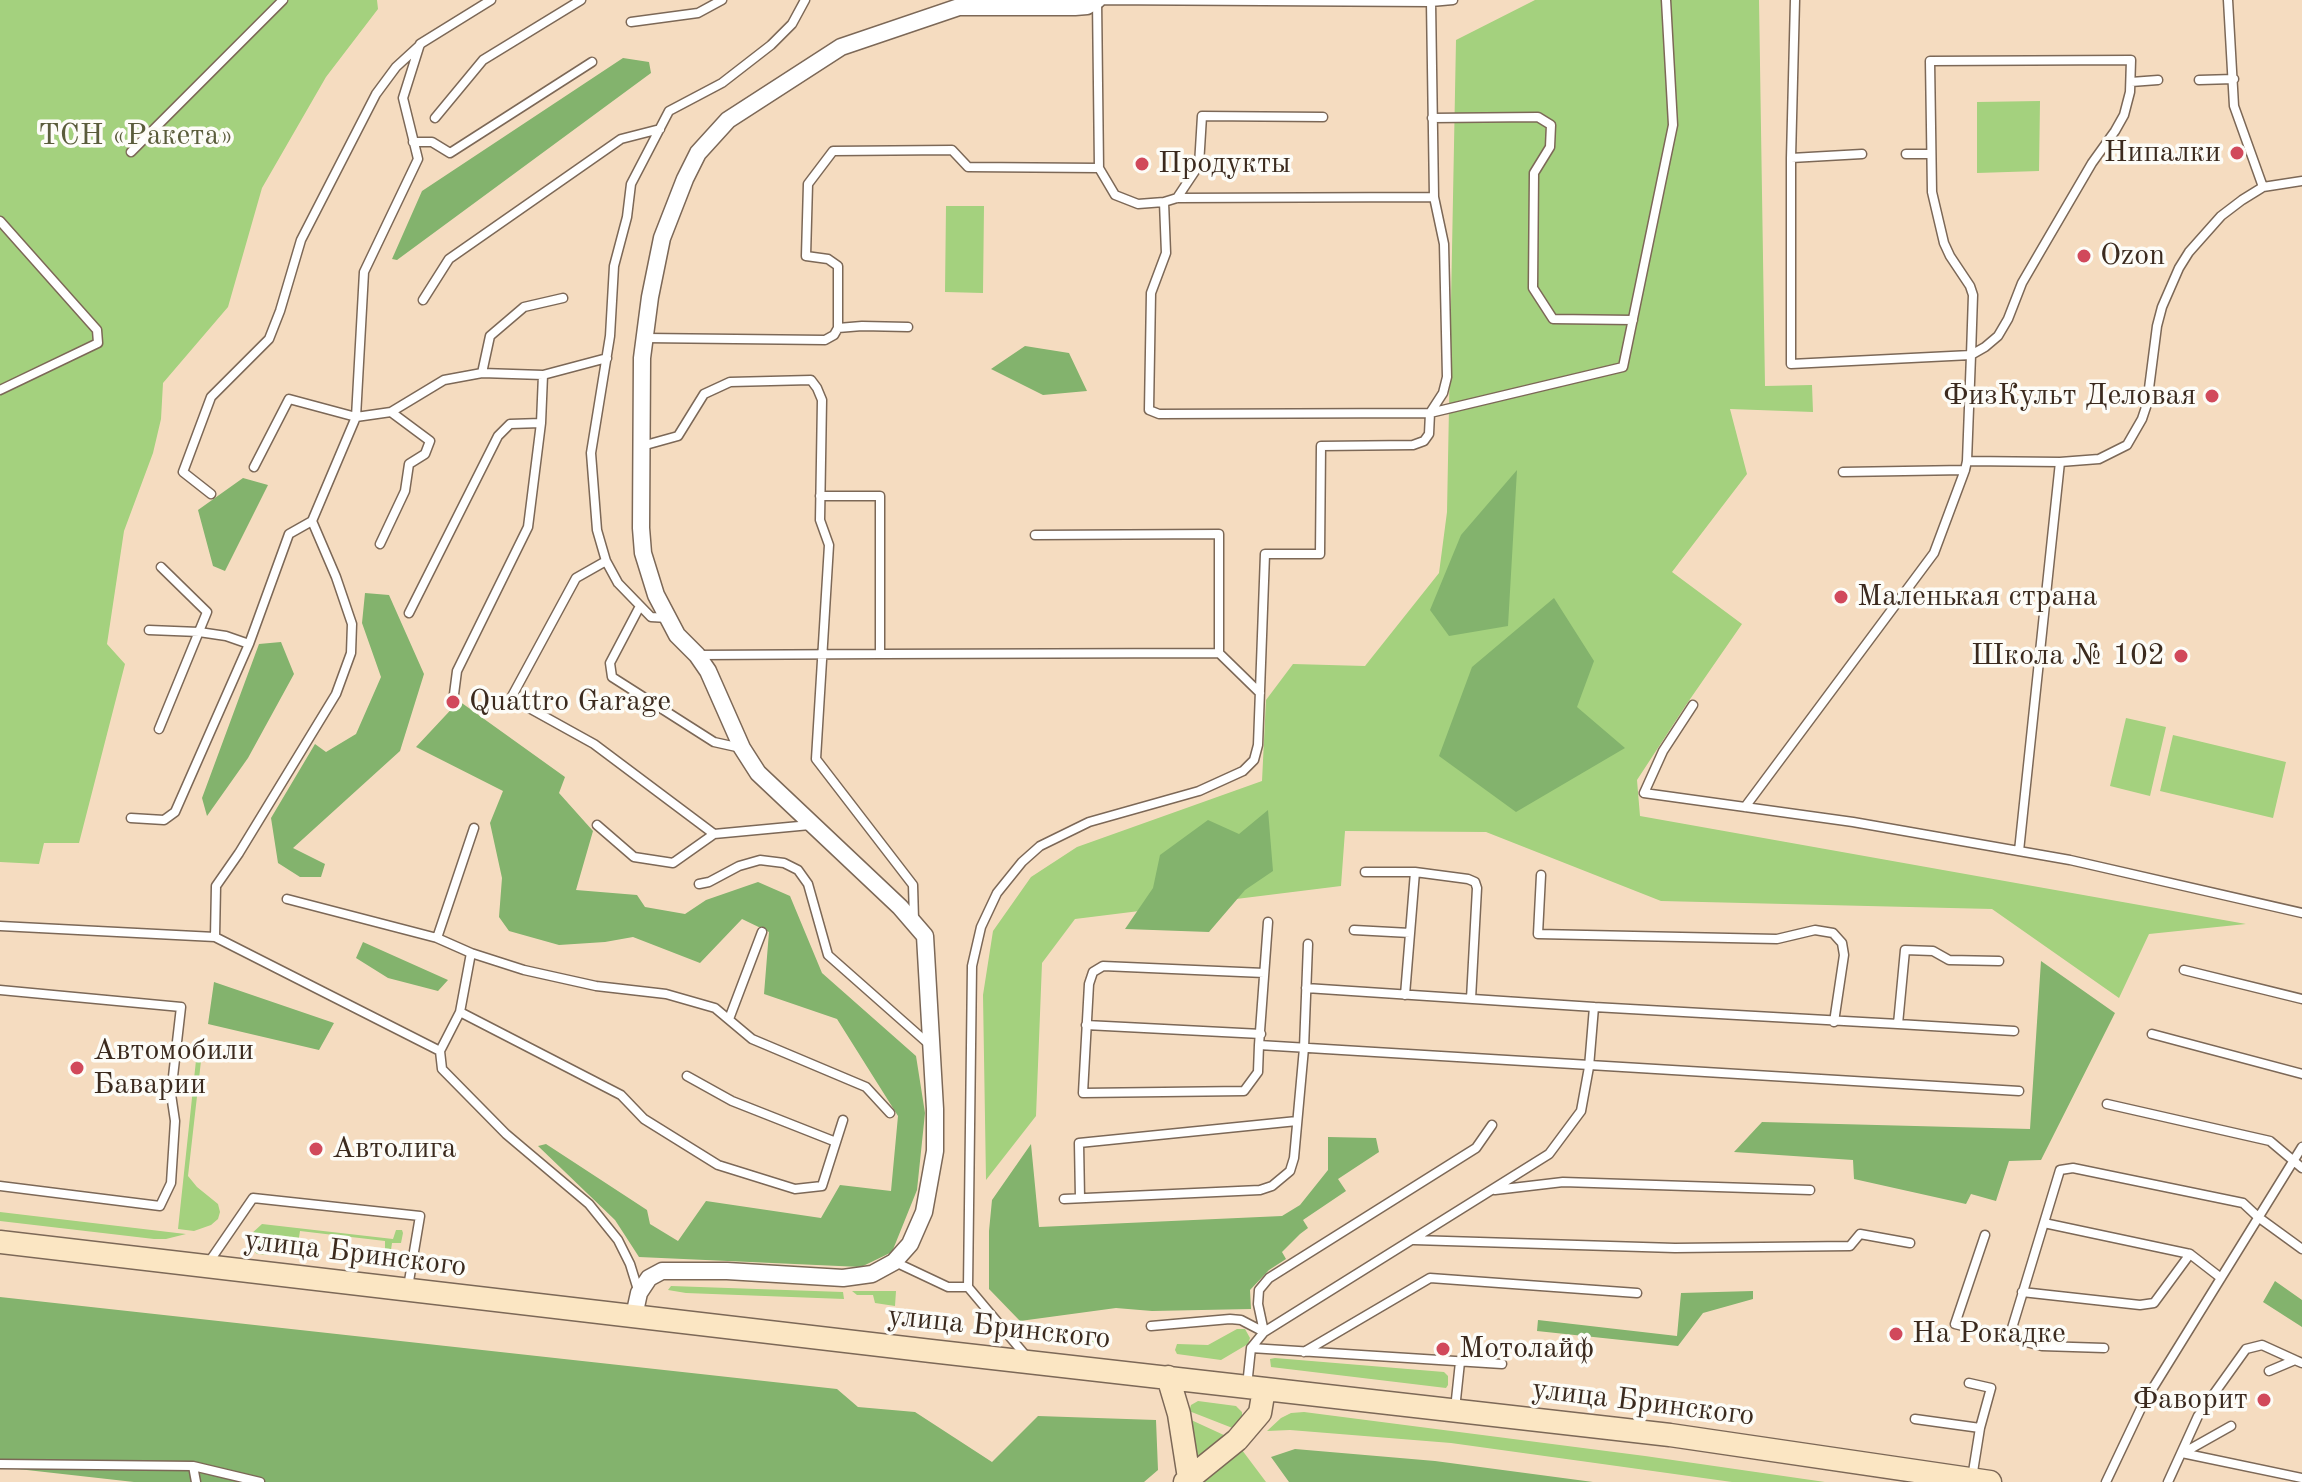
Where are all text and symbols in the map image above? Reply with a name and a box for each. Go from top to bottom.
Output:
park label: ТСН «Ракета» [38,118,234,154]
place label: Нипалки [2104,135,2221,171]
marker: Нипалки [2228,144,2246,162]
place label: Продукты [1158,146,1291,182]
marker: Продукты [1133,155,1151,173]
place label: Ozon [2100,238,2165,274]
marker: Ozon [2075,247,2093,265]
place label: ФизКульт Деловая [1943,378,2196,414]
marker: ФизКульт Деловая [2203,387,2221,405]
place label: Маленькая страна [1857,579,2097,615]
marker: Маленькая страна [1832,588,1850,606]
place label: Школа № 102 [1971,638,2165,674]
marker: Школа № 102 [2172,647,2190,665]
place label: Quattro Garage [469,684,671,720]
marker: Quattro Garage [444,693,462,711]
place label: Автомобили Баварии [93,1033,254,1104]
marker: Автомобили Баварии [68,1059,86,1077]
place label: Автолига [332,1131,457,1167]
marker: Автолига [307,1140,325,1158]
street label: улица Бринского [242,1222,468,1286]
street label: улица Бринского [886,1298,1112,1358]
place label: На Рокадке [1912,1316,2066,1352]
marker: На Рокадке [1887,1325,1905,1343]
place label: Мотолайф [1459,1331,1594,1367]
marker: Мотолайф [1434,1340,1452,1358]
street label: улица Бринского [1530,1371,1756,1435]
place label: Фаворит [2133,1382,2248,1418]
marker: Фаворит [2255,1391,2273,1409]

